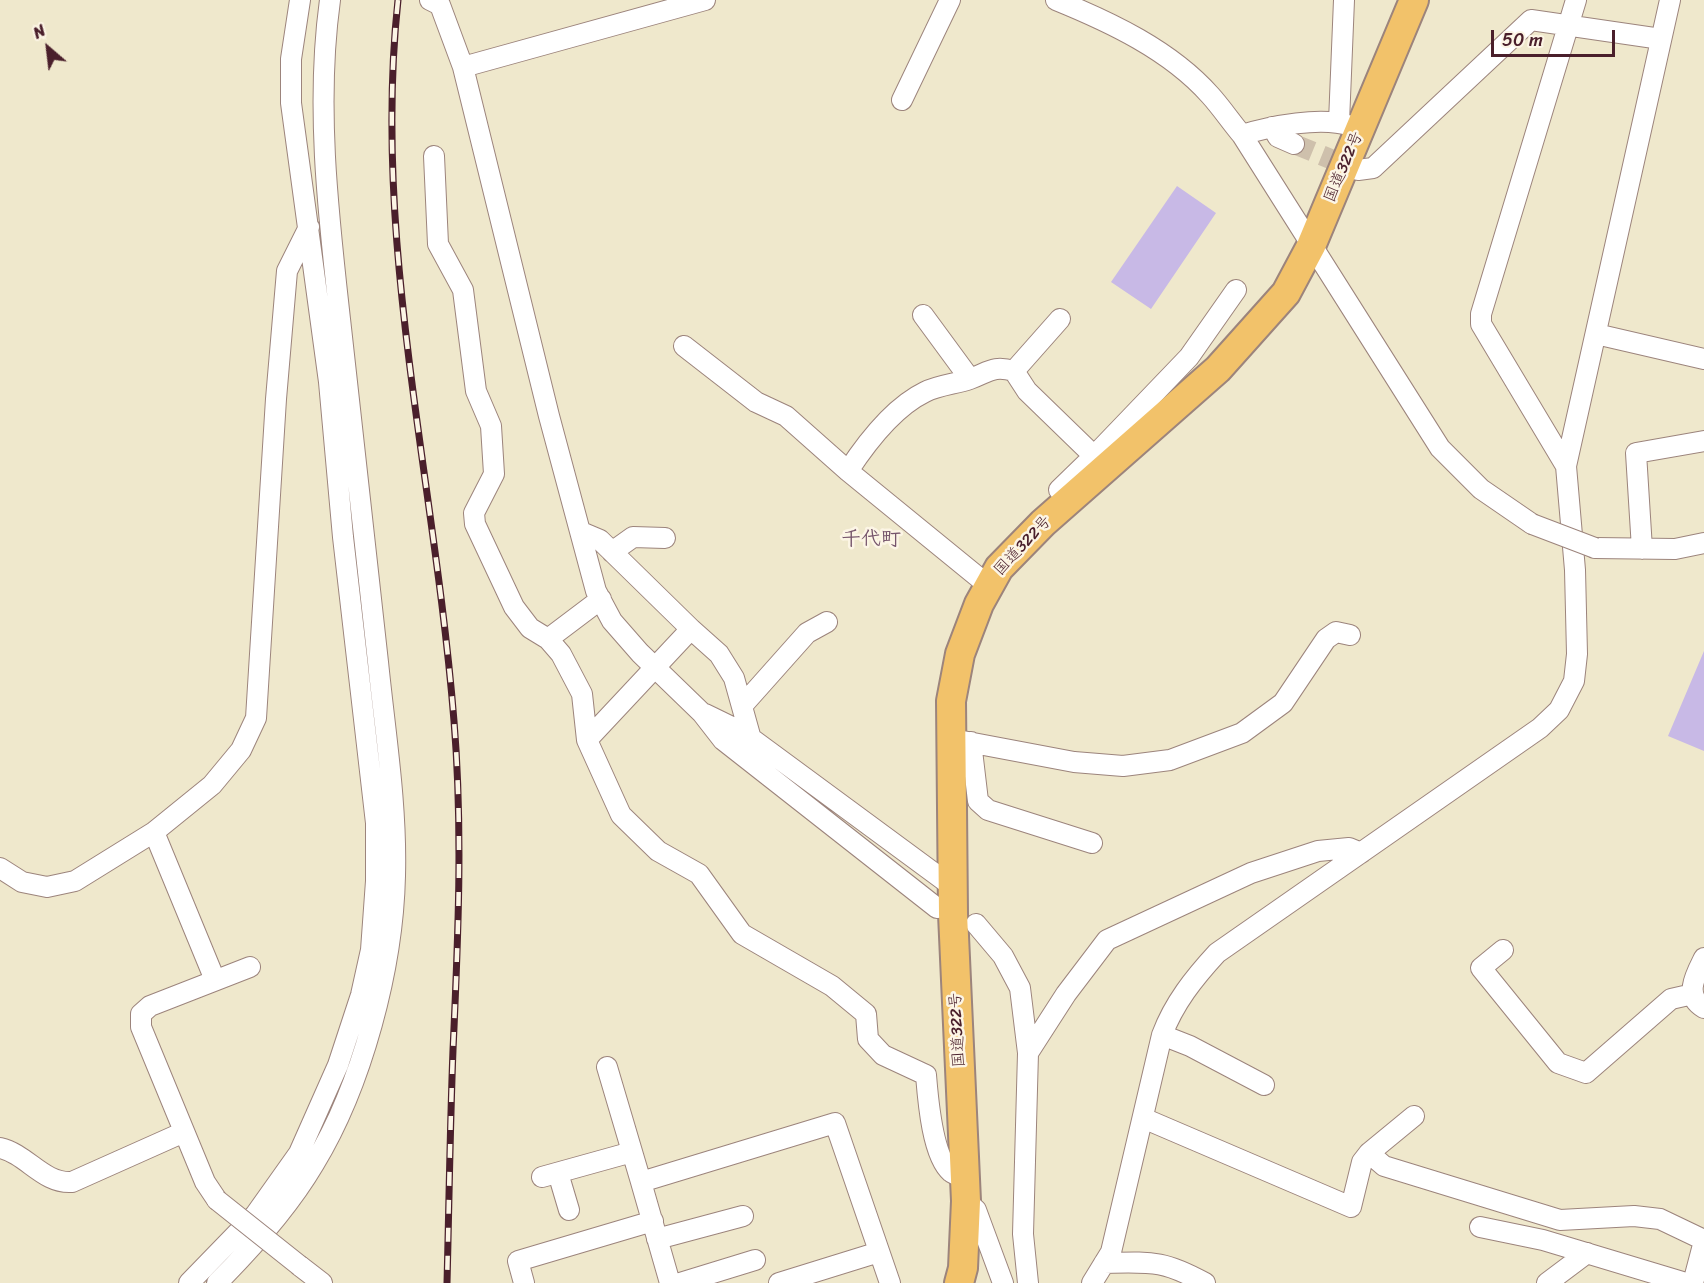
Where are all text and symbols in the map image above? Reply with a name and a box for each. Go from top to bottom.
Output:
text: N [28,16,51,47]
north arrow [18,18,78,78]
scale bar [1494,18,1618,56]
text: 50 m [1502,24,1543,56]
street label: 国道322号 [1320,129,1368,205]
street label: 国道322号 [990,512,1056,580]
district label: 千代町 [841,528,901,552]
street label: 国道322号 [946,992,970,1068]

